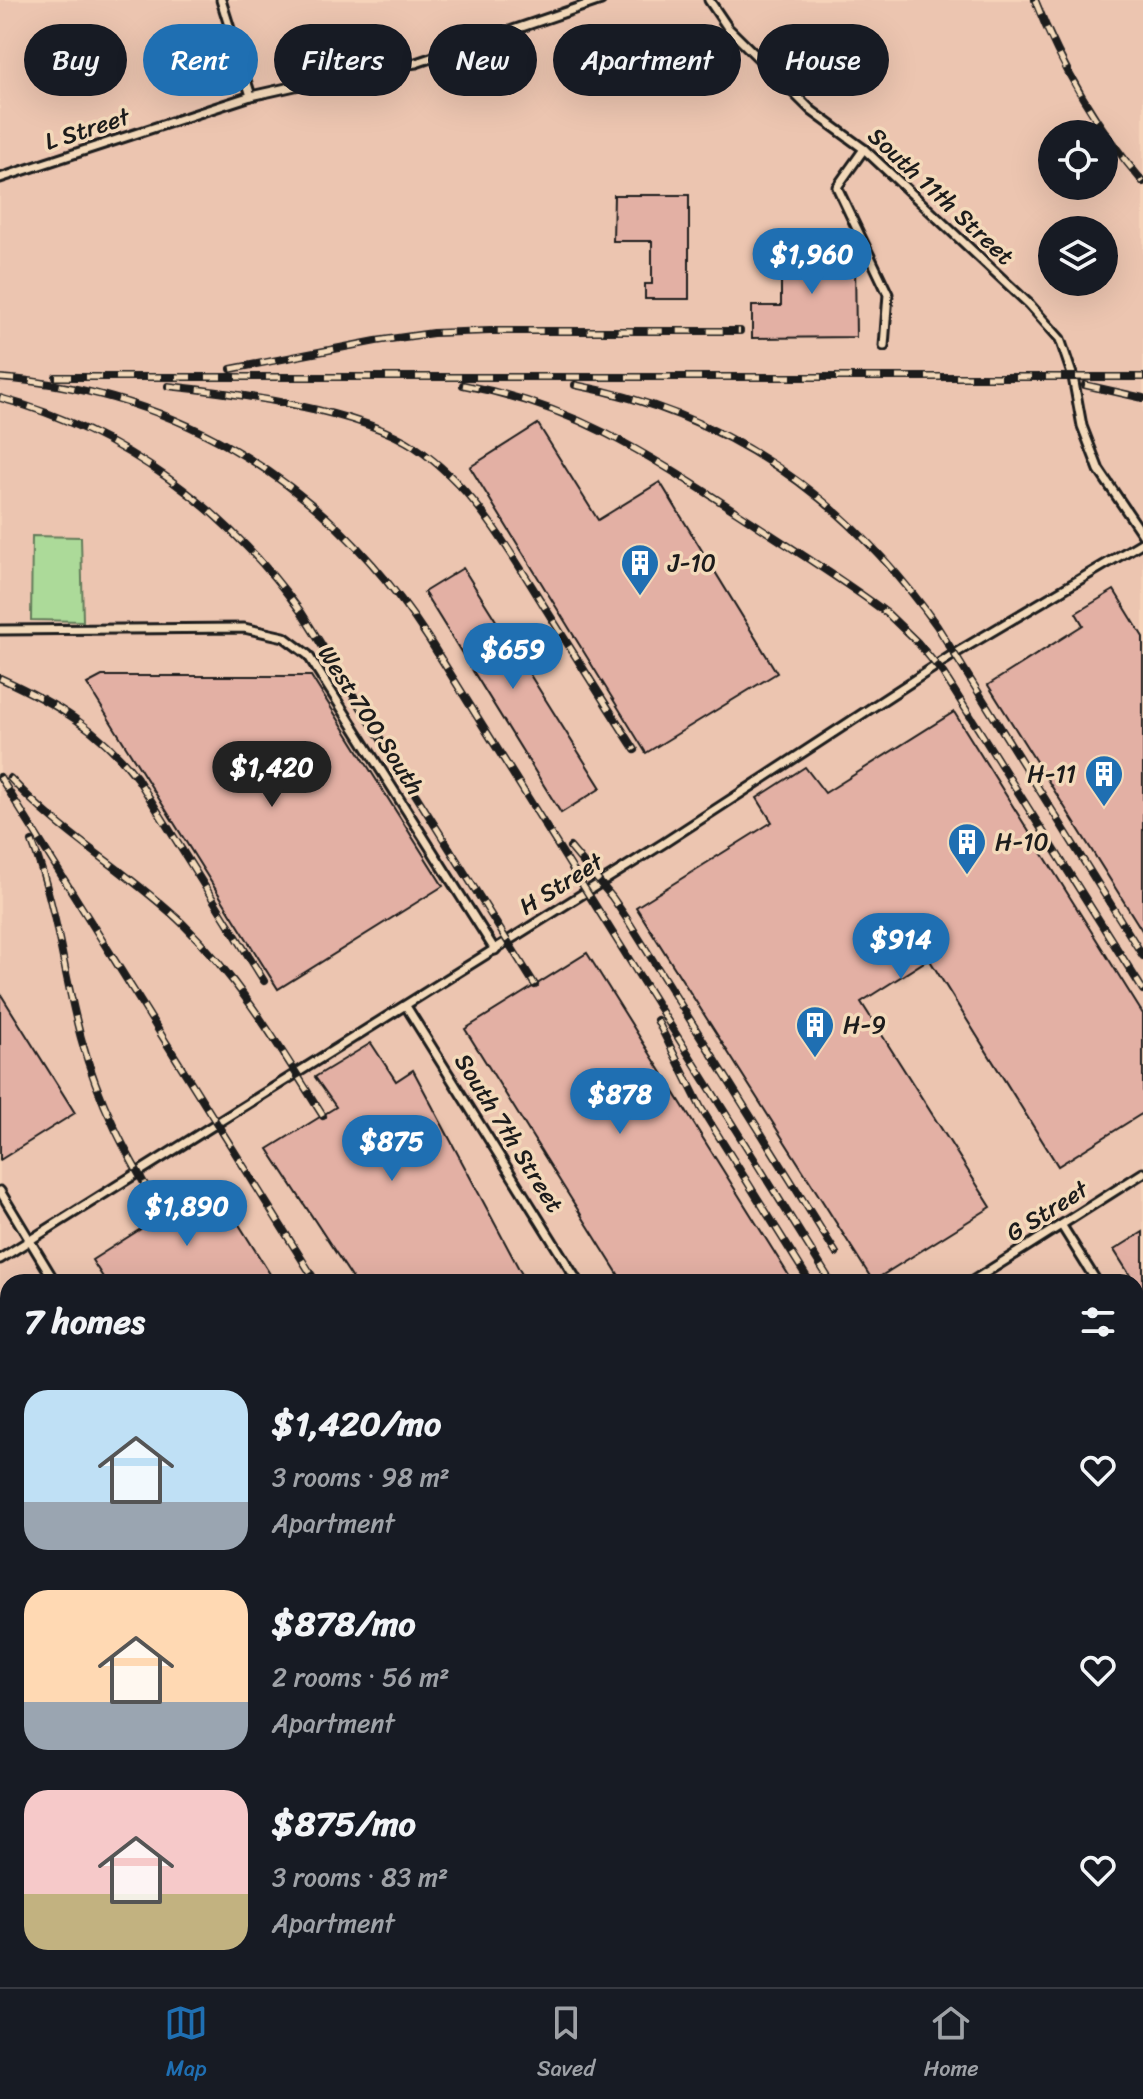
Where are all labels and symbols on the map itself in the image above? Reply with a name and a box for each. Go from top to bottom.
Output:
street label: L Street [39,95,136,162]
street label: South 11th Street [858,116,1024,276]
pin: $1,960 [747,228,877,296]
building icon: J-10 [619,542,661,597]
place label: J-10 [667,542,716,584]
pin: $659 [466,623,560,691]
street label: West 700 South [307,636,435,804]
pin: $1,420 [207,741,337,809]
place label: H-11 [1027,753,1076,795]
building icon: H-11 [1083,753,1125,808]
building icon: H-10 [946,821,988,876]
place label: H-10 [995,821,1049,863]
street label: H Street [510,841,613,926]
pin: $914 [854,913,948,981]
building icon: H-9 [794,1004,836,1059]
place label: H-9 [843,1004,886,1046]
street label: South 7th Street [443,1045,575,1221]
pin: $878 [573,1068,667,1136]
pin: $875 [345,1115,439,1183]
street label: G Street [997,1168,1098,1253]
pin: $1,890 [122,1180,252,1248]

